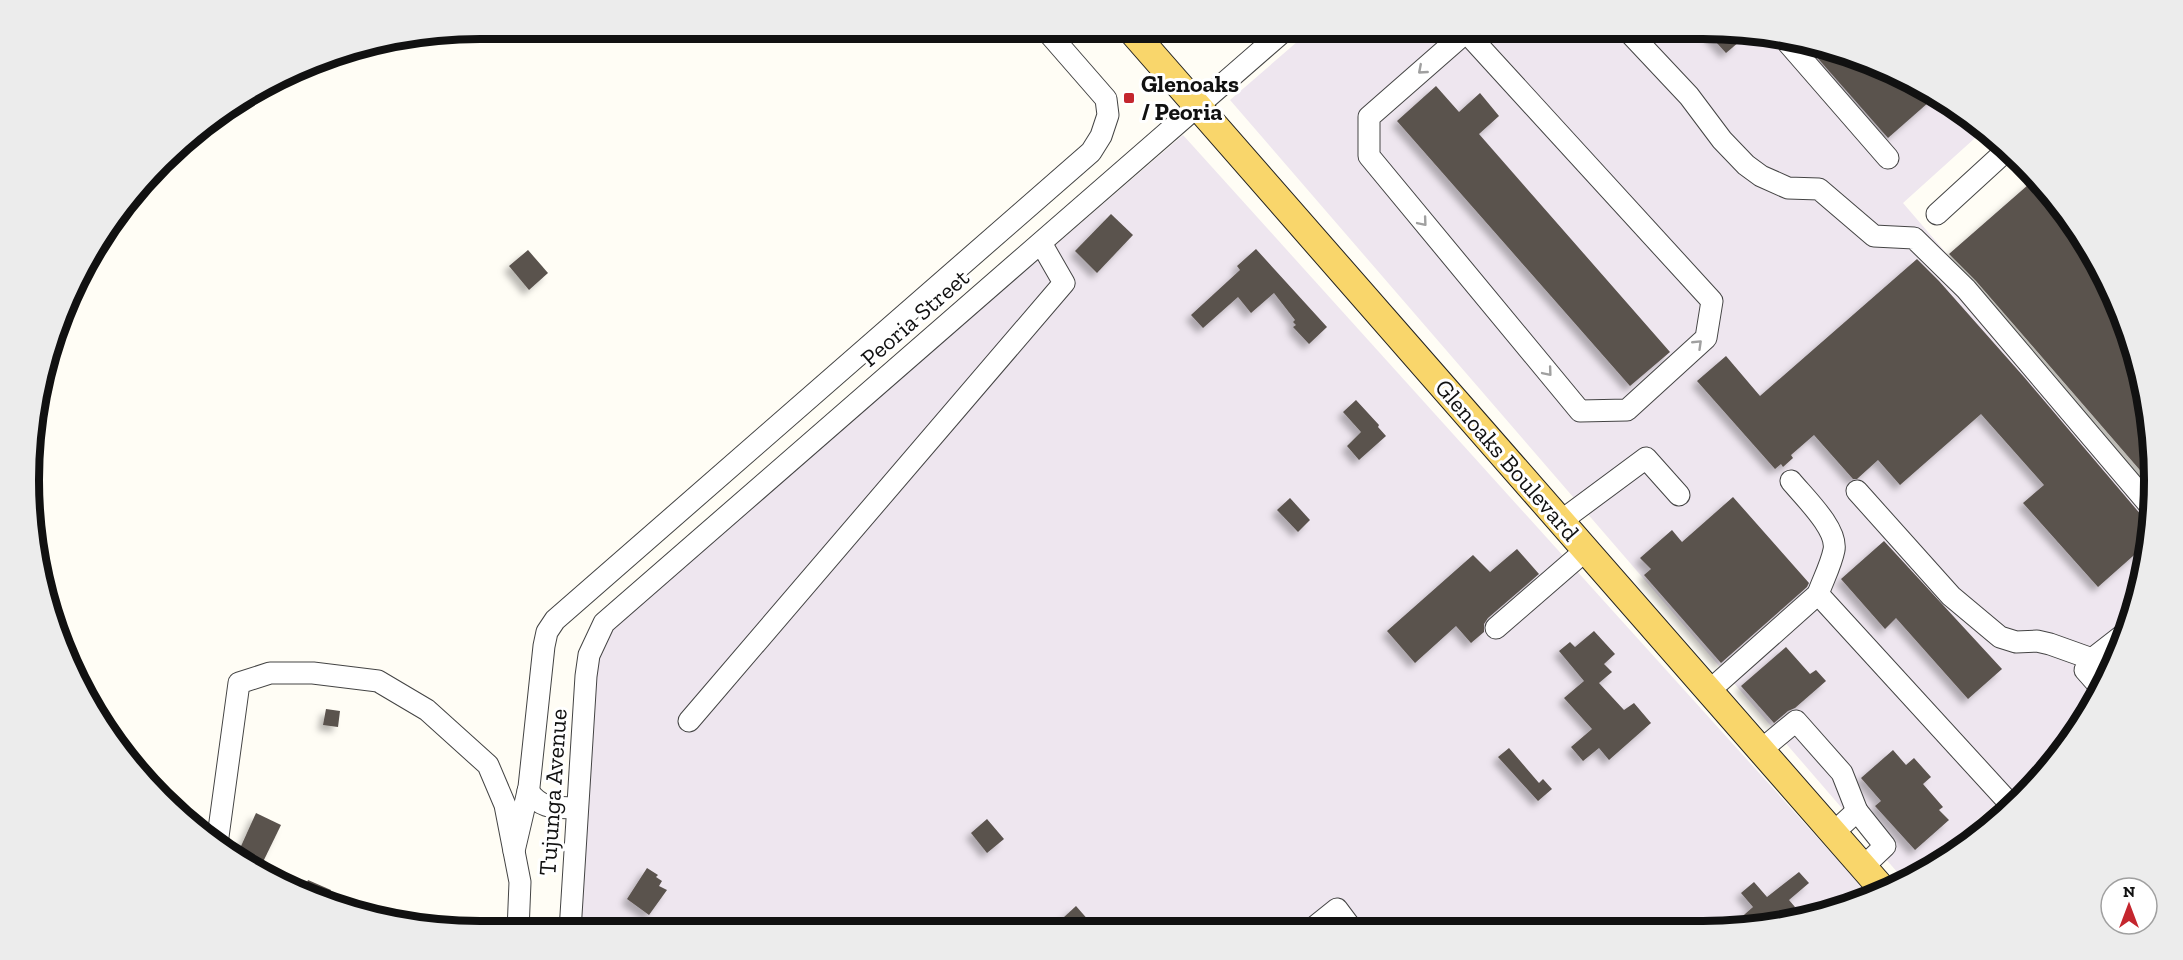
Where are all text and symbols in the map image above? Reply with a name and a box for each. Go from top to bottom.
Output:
one-way arrow [1418,63,1429,74]
place label: Glenoaks / Peoria [1141,69,1239,126]
marker: Glenoaks / Peoria [1122,91,1136,105]
one-way arrow [1416,215,1427,226]
street label: Peoria Street [855,263,975,372]
one-way arrow [1692,340,1702,351]
one-way arrow [1540,365,1551,376]
street label: Glenoaks Boulevard [1429,373,1586,547]
street label: Tujunga Avenue [532,708,573,876]
north arrow [2099,876,2159,936]
text: N [2123,882,2135,901]

